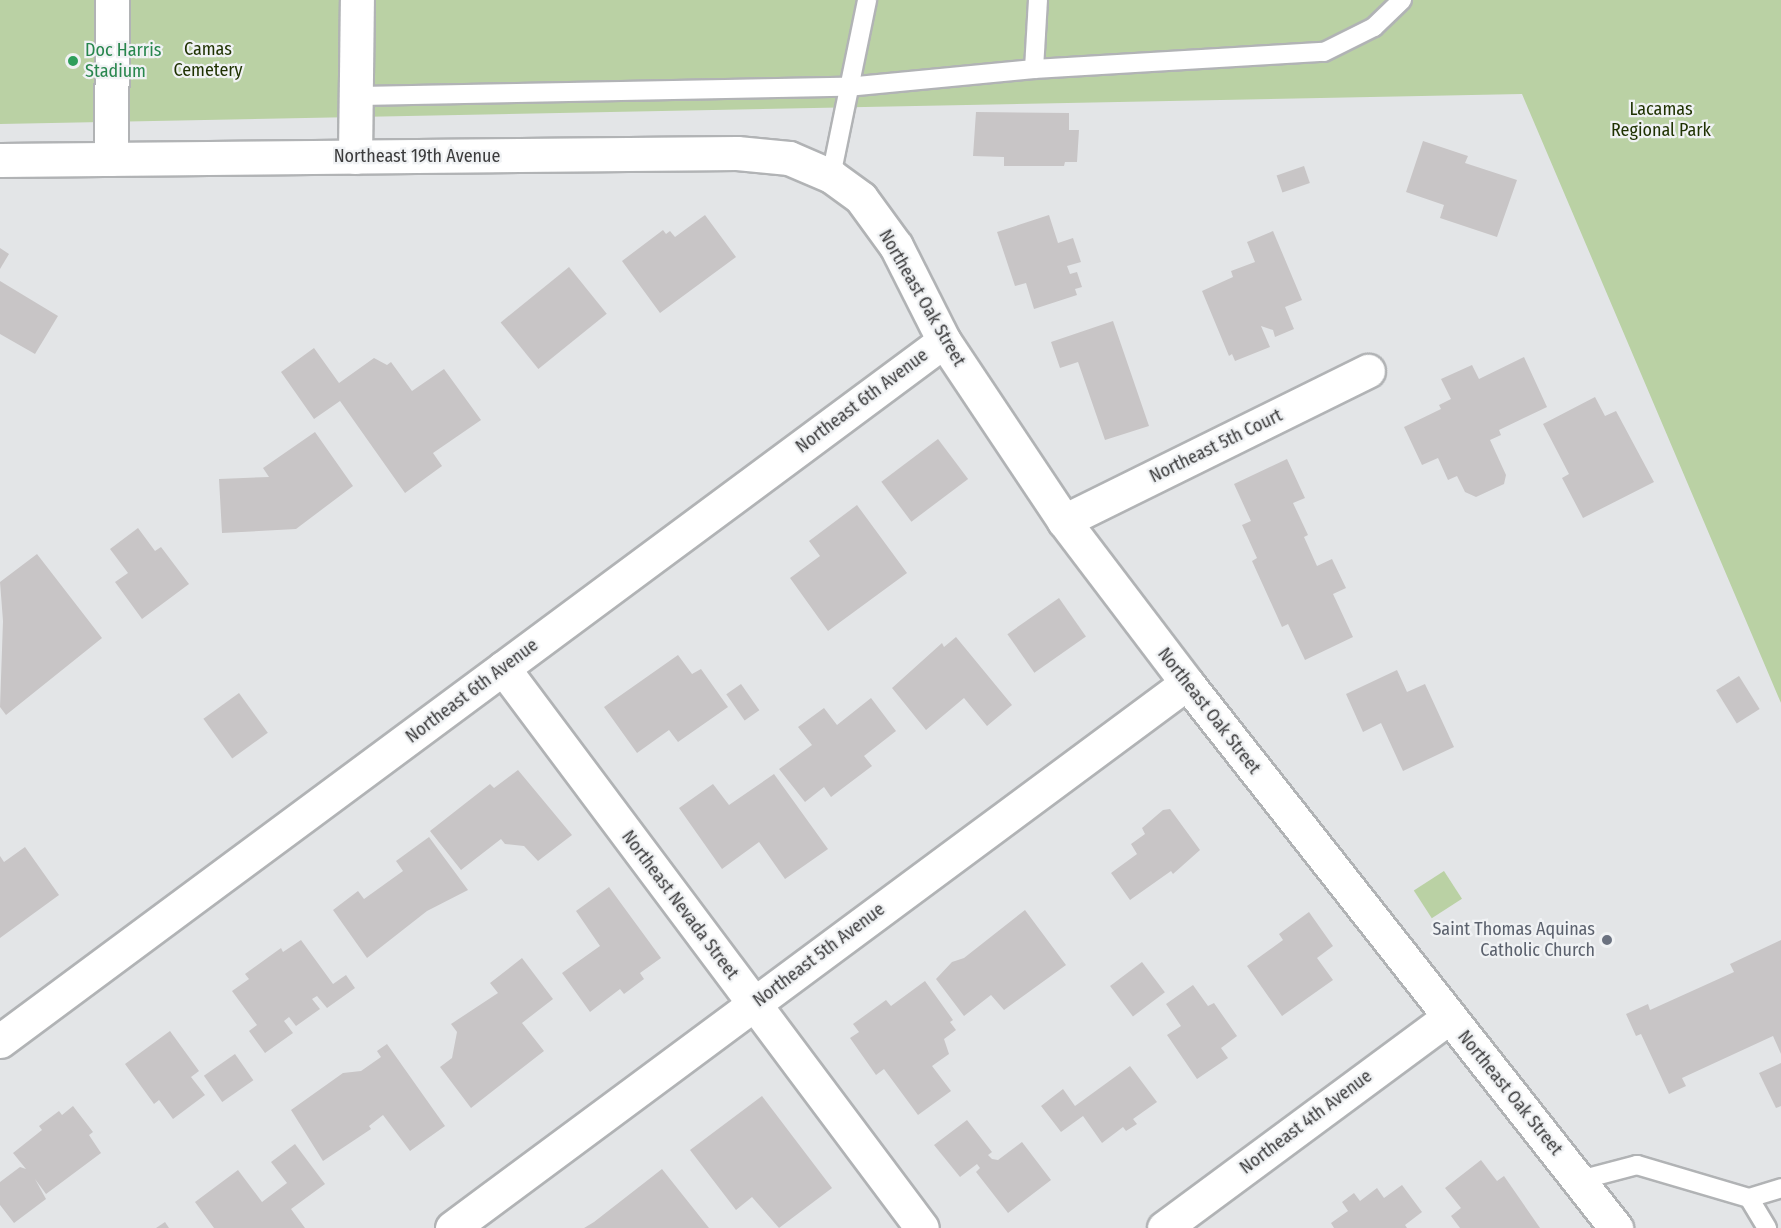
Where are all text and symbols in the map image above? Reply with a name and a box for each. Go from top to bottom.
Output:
park label: Camas Cemetery [173,39,243,82]
place label: Doc Harris Stadium [85,40,161,82]
marker: Doc Harris Stadium [66,54,80,68]
park label: Lacamas Regional Park [1611,99,1711,142]
street label: Northeast 19th Avenue [334,145,500,167]
street label: Northeast Oak Street [874,226,970,370]
street label: Northeast 6th Avenue [792,344,932,458]
street label: Northeast 5th Court [1146,405,1286,487]
street label: Northeast 6th Avenue [402,634,542,748]
street label: Northeast Oak Street [1153,644,1265,778]
street label: Northeast Nevada Street [617,826,743,984]
street label: Northeast 5th Avenue [749,898,889,1012]
place label: Saint Thomas Aquinas Catholic Church [1432,919,1595,962]
marker: Saint Thomas Aquinas Catholic Church [1600,933,1614,947]
street label: Northeast Oak Street [1453,1026,1567,1160]
street label: Northeast 4th Avenue [1236,1065,1376,1179]

